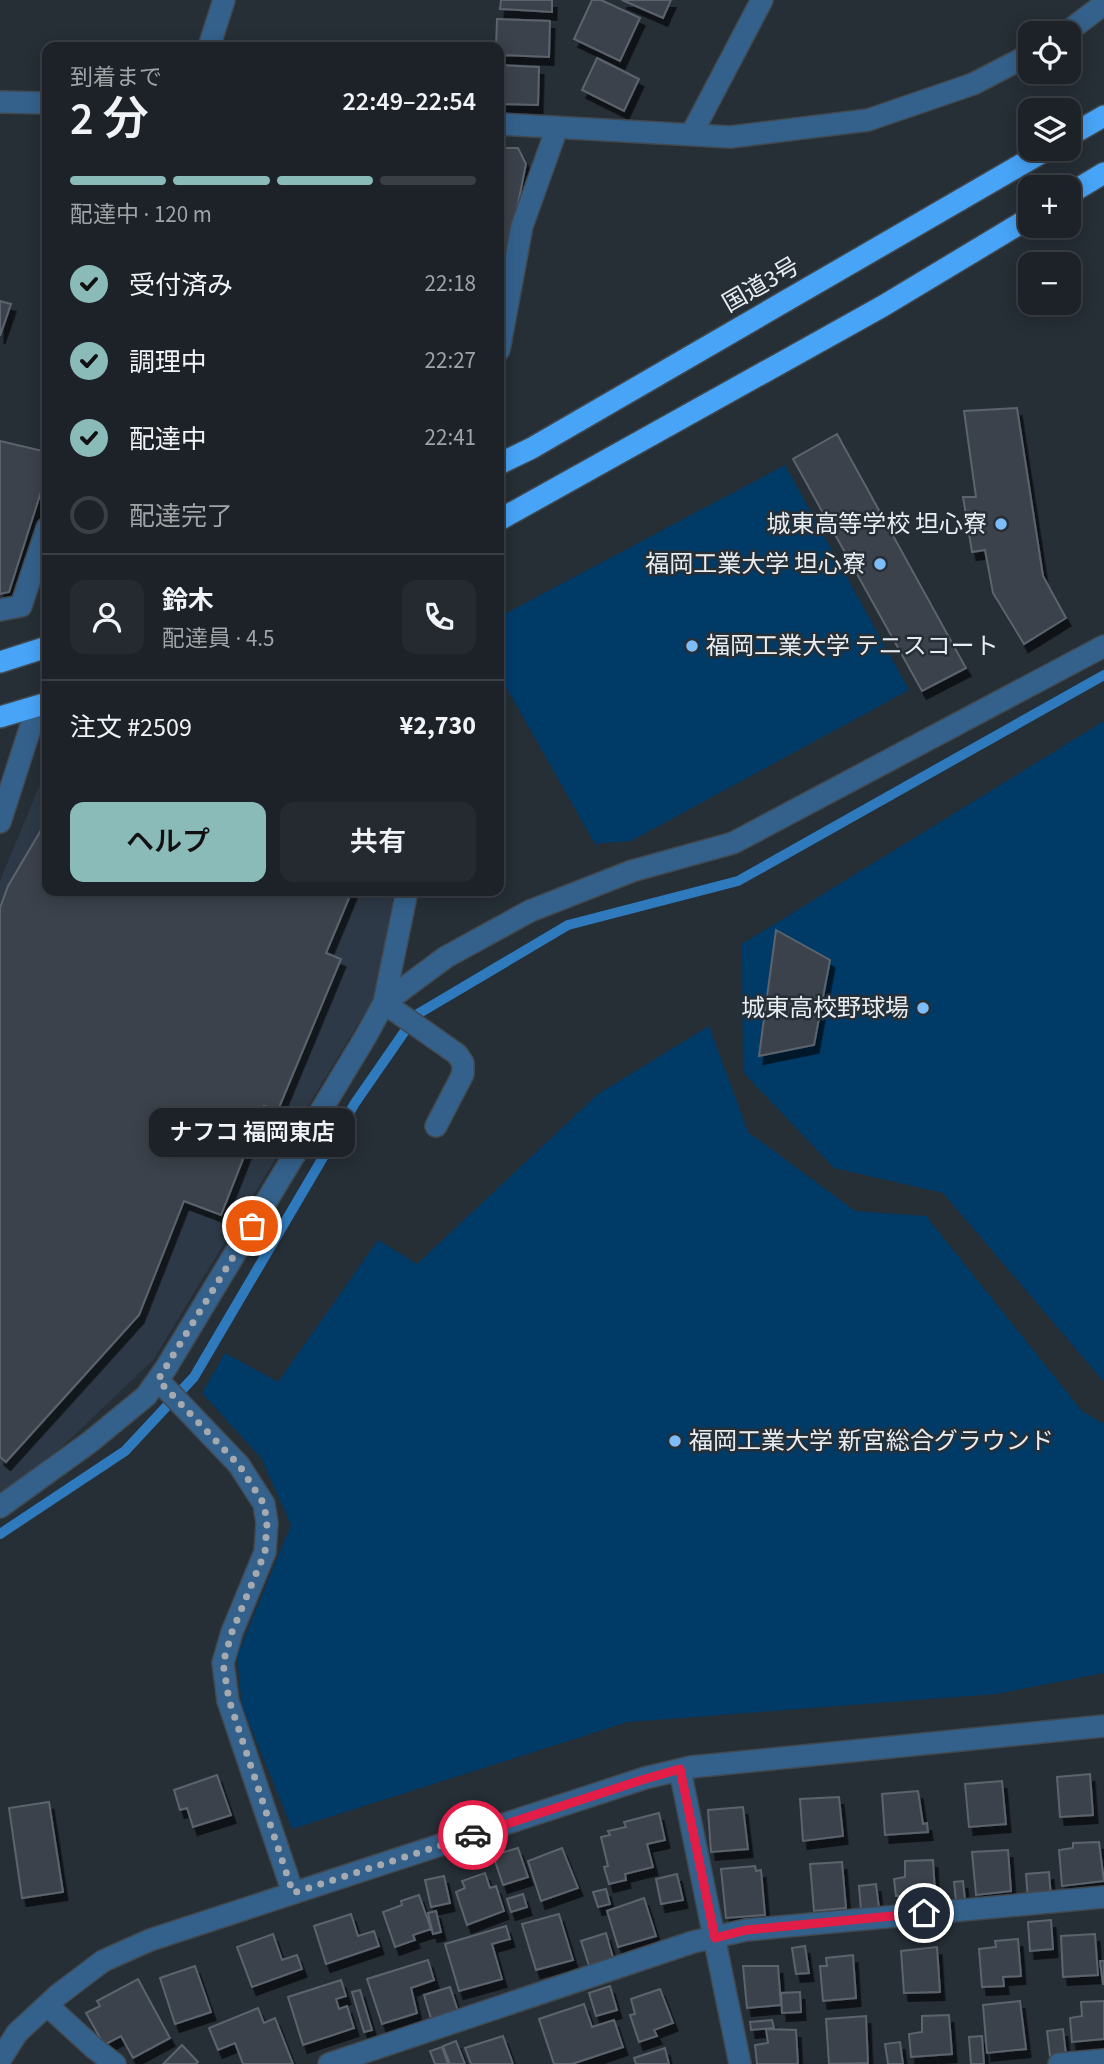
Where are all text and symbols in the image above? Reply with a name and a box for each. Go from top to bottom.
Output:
map controls [1018,21,1081,315]
button: locate [1018,21,1081,84]
text: 到着まで [70,61,162,94]
text: 22:49–22:54 [343,83,476,120]
text: 2 分 [70,87,149,152]
button: layers [1018,98,1081,161]
button: + [1018,175,1081,238]
text: 配達中 · 120 m [70,198,212,231]
street label: 国道3号 [716,249,806,321]
button: − [1018,252,1081,315]
icon: check [70,265,108,303]
text: 受付済み [129,267,233,304]
text: 22:18 [425,267,476,300]
icon: check [70,342,108,380]
text: 調理中 [129,344,207,381]
text: 22:27 [425,344,476,377]
icon: check [70,419,108,457]
text: 配達中 [129,421,207,458]
text: 22:41 [425,421,476,454]
text: 配達完了 [129,498,233,535]
place label: 城東高等学校 坦心寮 [766,507,987,542]
marker: 城東高等学校 坦心寮 [993,516,1009,532]
place label: 福岡工業大学 坦心寮 [645,547,866,582]
marker: 福岡工業大学 坦心寮 [872,556,888,572]
button: person [70,580,144,654]
button: phone [402,580,476,654]
text: 鈴木 [162,582,214,619]
text: 配達員 · 4.5 [162,622,275,655]
place label: 福岡工業大学 テニスコート [706,629,999,664]
marker: 福岡工業大学 テニスコート [684,638,700,654]
text: ¥2,730 [400,707,476,744]
text: 注文 #2509 [70,709,192,746]
button: ヘルプ [70,802,266,882]
button: 共有 [280,802,476,882]
place label: 城東高校野球場 [741,991,909,1026]
marker: 城東高校野球場 [915,1000,931,1016]
callout: ナフコ 福岡東店 [149,1107,355,1156]
text: ナフコ 福岡東店 [169,1116,335,1149]
pin [222,1196,282,1256]
icon: bag [233,1207,271,1245]
place label: 福岡工業大学 新宮総合グラウンド [689,1424,1054,1459]
marker: 福岡工業大学 新宮総合グラウンド [667,1433,683,1449]
courier [438,1800,508,1870]
icon: car [454,1816,492,1854]
pin [894,1883,954,1943]
icon: home [905,1894,943,1932]

